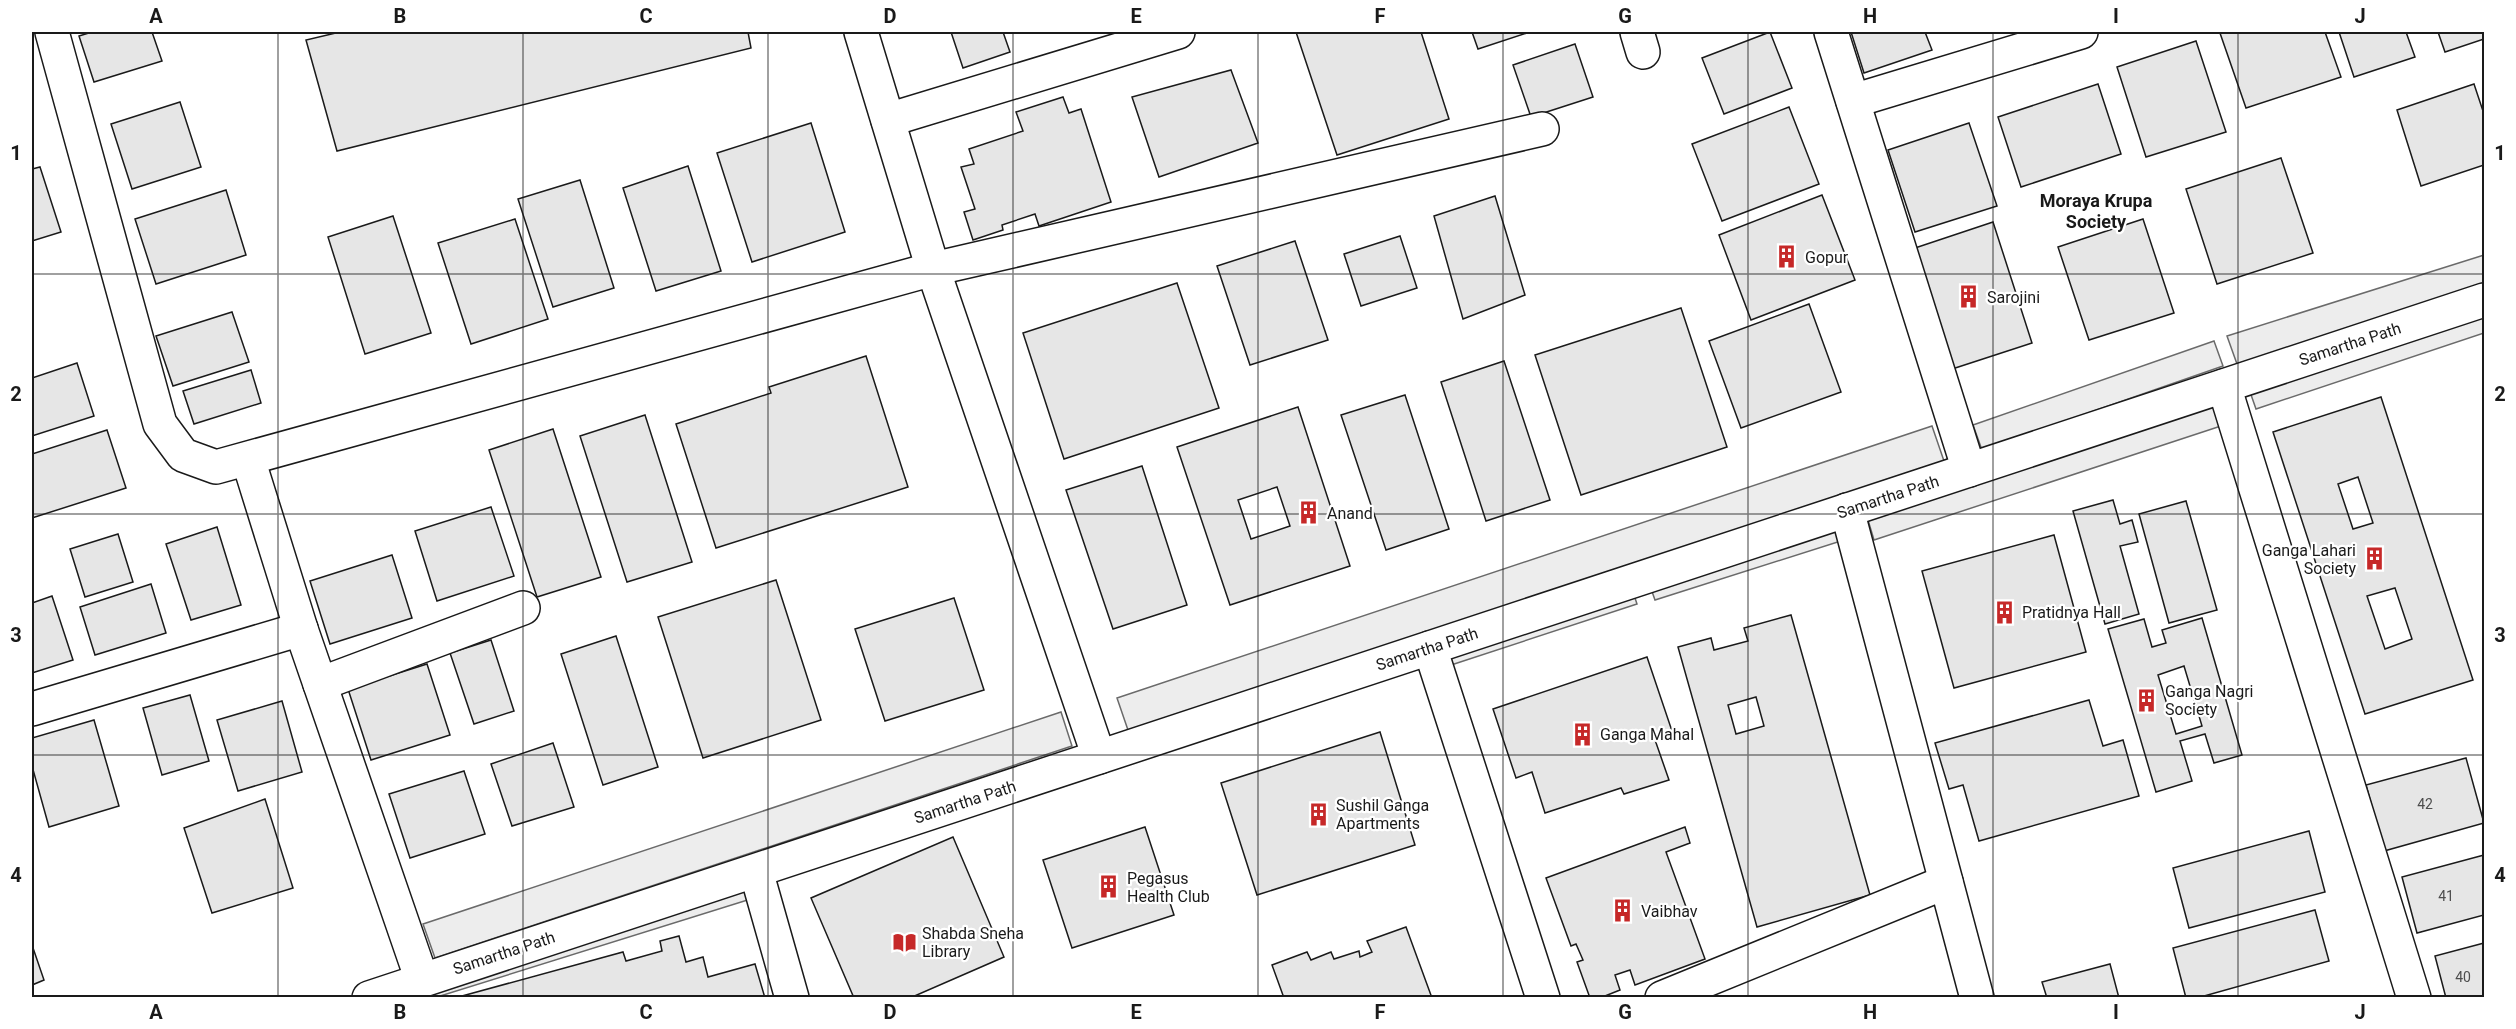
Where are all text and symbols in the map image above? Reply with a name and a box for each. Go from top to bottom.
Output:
text: A [149,4,163,28]
text: B [394,4,406,28]
text: C [639,4,653,28]
text: D [884,4,897,28]
text: E [1130,4,1142,28]
text: F [1375,4,1386,28]
text: G [1618,4,1632,28]
text: H [1863,4,1877,28]
text: I [2113,4,2119,28]
text: J [2354,4,2366,28]
text: 1 [10,141,22,165]
text: 1 [2494,141,2506,165]
district label: Moraya Krupa Society [2040,190,2153,232]
building icon: Gopur [1774,244,1800,270]
place label: Gopur [1805,248,1849,267]
building icon: Sarojini [1956,284,1982,310]
place label: Sarojini [1987,288,2040,307]
street label: Samartha Path [2297,319,2403,369]
text: 2 [10,382,22,406]
text: 2 [2494,382,2506,406]
street label: Samartha Path [1835,472,1941,522]
building icon: Anand [1296,500,1322,526]
place label: Anand [1327,504,1373,523]
place label: Ganga Lahari Society [2262,541,2356,578]
building icon: Ganga Lahari Society [2361,546,2387,572]
building icon: Pratidnya Hall [1991,599,2017,625]
place label: Pratidnya Hall [2022,603,2121,622]
text: 3 [10,623,22,647]
text: 3 [2494,623,2506,647]
street label: Samartha Path [1374,624,1480,674]
place label: Ganga Nagri Society [2165,682,2254,719]
building icon: Ganga Nagri Society [2134,687,2160,713]
building icon: Ganga Mahal [1569,721,1595,747]
place label: Ganga Mahal [1600,725,1694,744]
street label: Samartha Path [912,777,1018,827]
place label: Sushil Ganga Apartments [1336,796,1429,833]
house number: 42 [2417,796,2433,812]
building icon: Sushil Ganga Apartments [1305,801,1331,827]
text: 4 [10,863,22,887]
text: 4 [2494,863,2506,887]
place label: Pegasus Health Club [1127,869,1210,906]
building icon: Pegasus Health Club [1096,874,1122,900]
house number: 41 [2438,888,2454,904]
building icon: Vaibhav [1610,898,1636,924]
place label: Vaibhav [1641,902,1698,921]
place label: Shabda Sneha Library [922,924,1024,961]
street label: Samartha Path [451,928,557,978]
library icon: Shabda Sneha Library [891,929,917,955]
house number: 40 [2455,969,2471,985]
text: A [149,1000,163,1024]
text: B [394,1000,406,1024]
text: C [639,1000,653,1024]
text: D [884,1000,897,1024]
text: E [1130,1000,1142,1024]
text: F [1375,1000,1386,1024]
text: G [1618,1000,1632,1024]
text: H [1863,1000,1877,1024]
text: I [2113,1000,2119,1024]
text: J [2354,1000,2366,1024]

